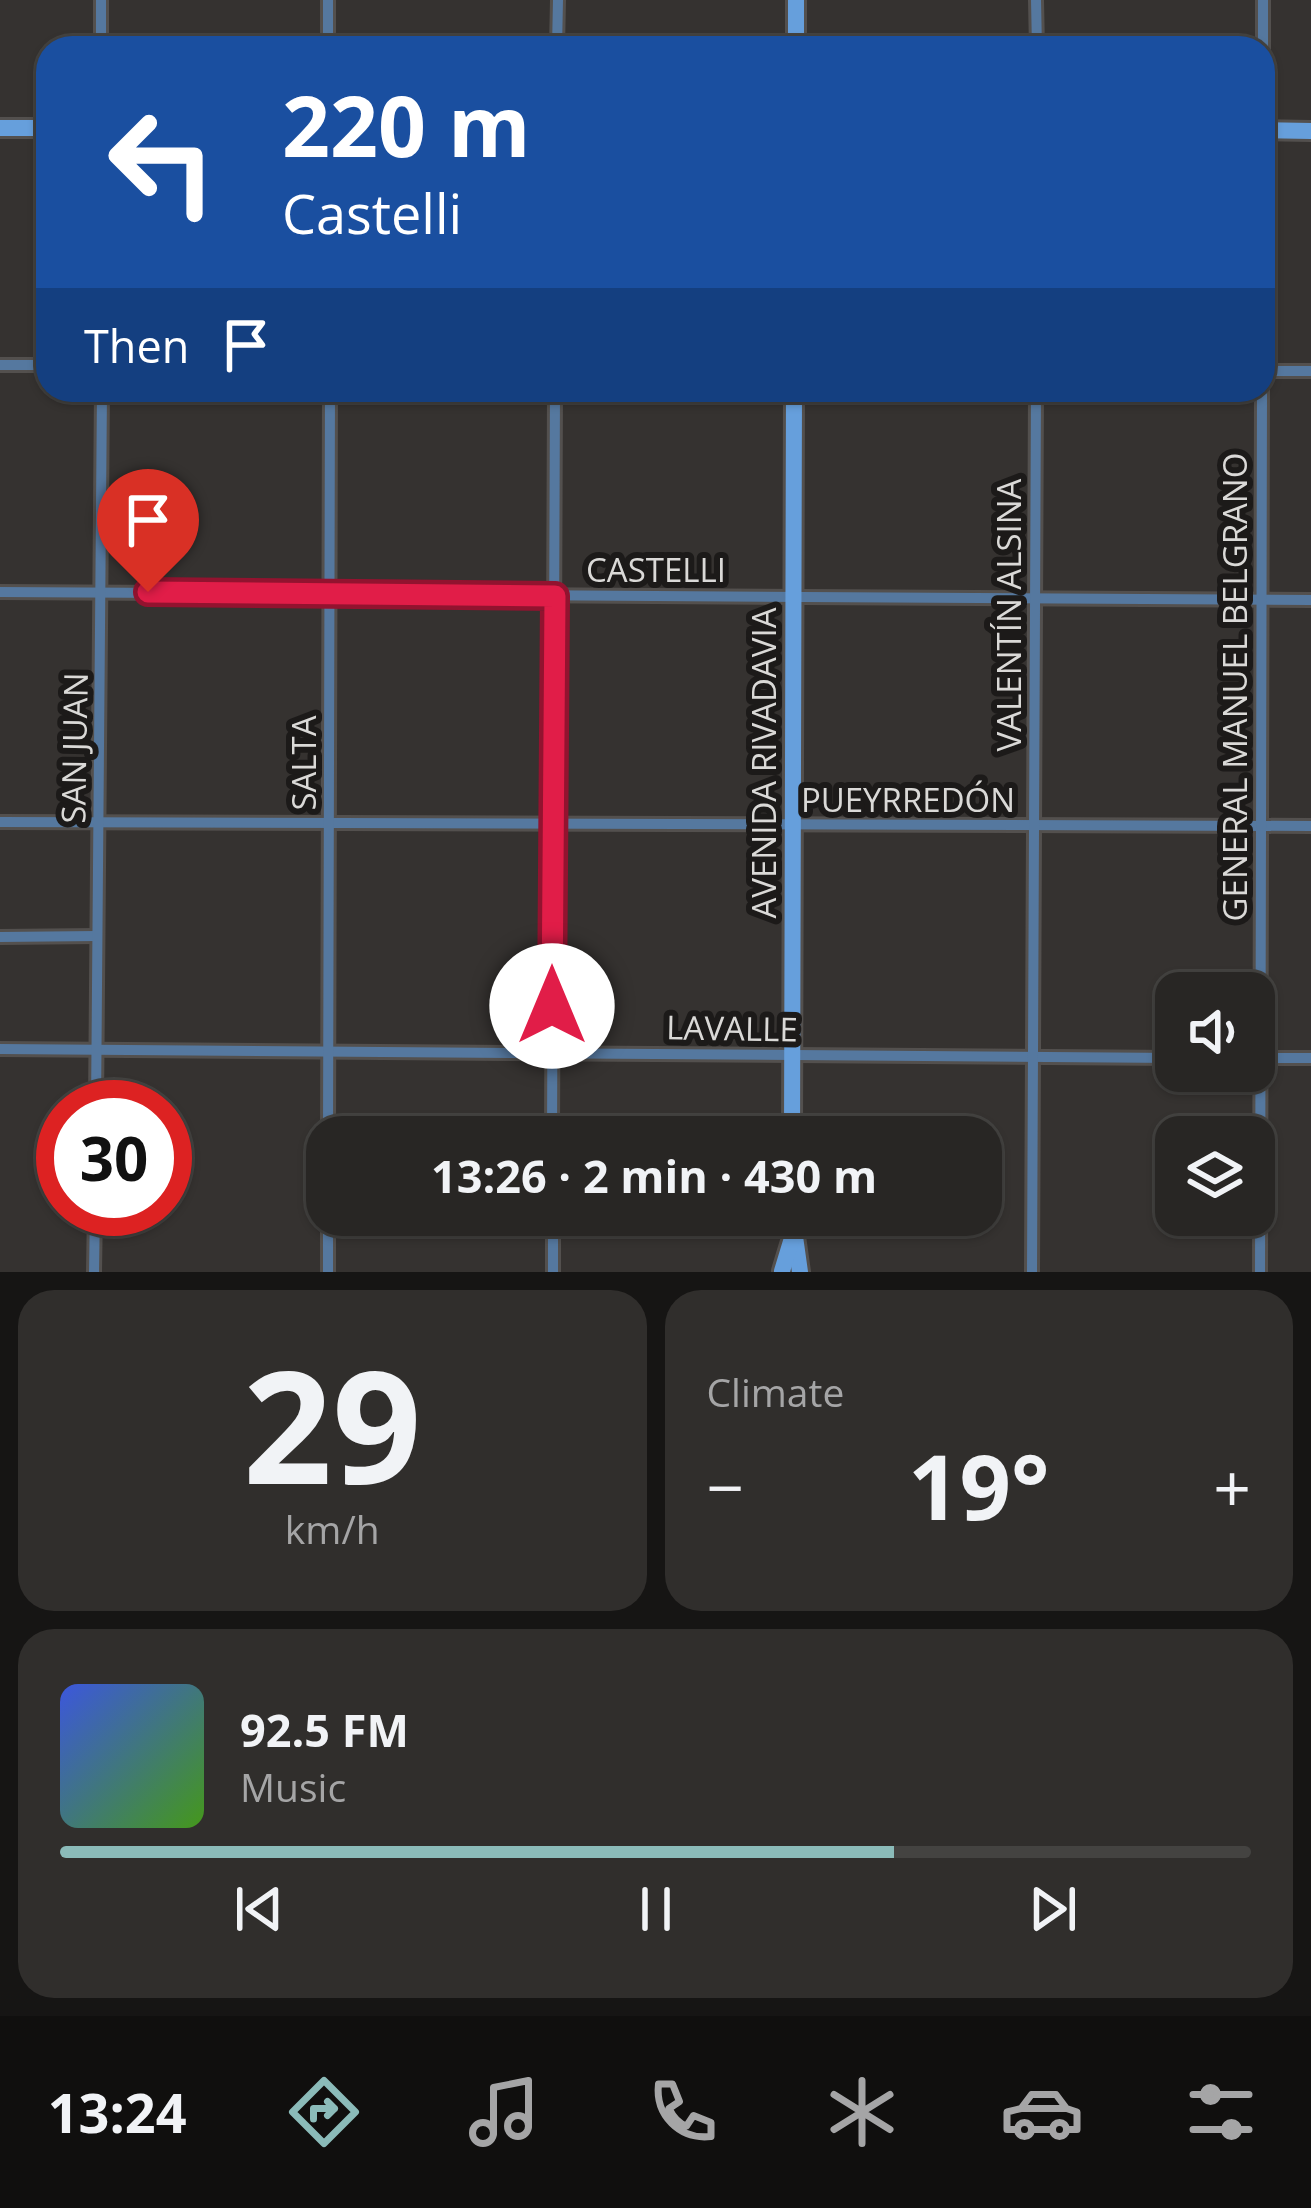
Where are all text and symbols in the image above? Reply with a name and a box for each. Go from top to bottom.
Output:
text: 220 m [282,67,530,182]
icon: left [84,84,240,240]
text: Castelli [282,176,462,250]
icon: arrive [213,312,279,378]
text: Then [84,315,189,376]
street label: GENERAL MANUEL BELGRANO [1212,453,1257,921]
pin [97,469,199,592]
street label: VALENTÍN ALSINA [986,478,1031,751]
icon: arrive [115,487,181,553]
street label: CASTELLI [586,547,726,592]
street label: AVENIDA RIVADAVIA [741,607,786,919]
street label: SAN JUAN [50,672,98,824]
street label: SALTA [281,715,326,811]
street label: PUEYRREDÓN [801,777,1015,822]
position arrow [489,943,615,1069]
map controls [1155,972,1275,1236]
button: sound [1155,972,1275,1092]
street label: LAVALLE [666,1004,798,1052]
speed limit sign: 30 [36,1080,192,1236]
button: layers [1155,1116,1275,1236]
text: 13:26 · 2 min · 430 m [431,1145,877,1206]
text: 29 [243,1317,421,1530]
text: Climate [707,1365,844,1418]
text: 19° [908,1424,1049,1546]
text: − [707,1441,744,1531]
text: + [1213,1441,1251,1531]
text: km/h [285,1502,380,1555]
text: 92.5 FM [240,1699,409,1760]
text: Music [240,1760,346,1813]
icon: previous [226,1876,292,1942]
icon: pause [623,1876,689,1942]
icon: next [1020,1876,1086,1942]
icon: directions [282,2070,366,2154]
icon: music [462,2070,546,2154]
icon: phone [641,2070,725,2154]
icon: climate [820,2070,904,2154]
icon: car [1000,2070,1084,2154]
icon: filters [1179,2070,1263,2154]
text: 13:24 [48,2075,187,2149]

